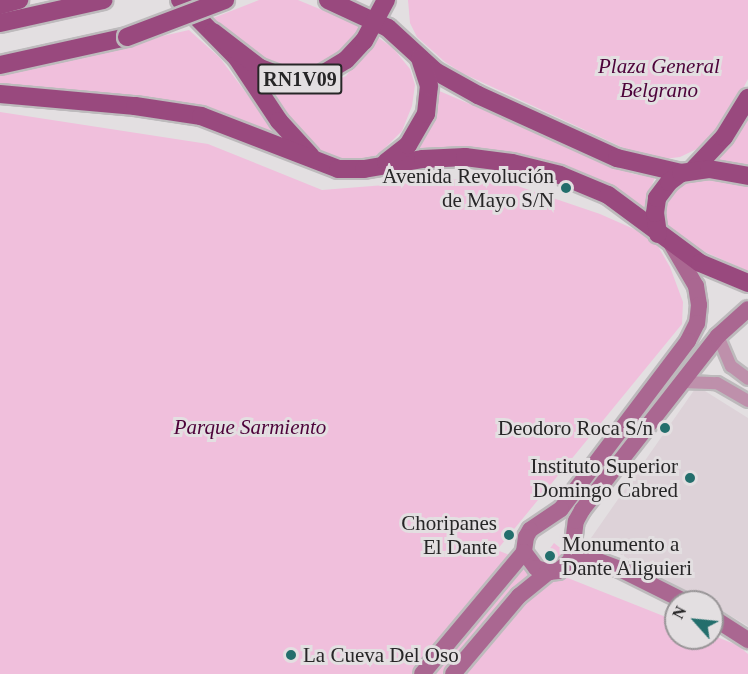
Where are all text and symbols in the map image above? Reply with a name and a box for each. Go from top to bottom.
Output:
park label: Plaza General Belgrano [598,53,720,103]
road number: RN1V09 [256,62,344,96]
place label: Avenida Revolución de Mayo S/N [382,163,554,213]
marker: Avenida Revolución de Mayo S/N [559,181,573,195]
park label: Parque Sarmiento [174,414,326,440]
place label: Deodoro Roca S/n [498,415,653,441]
marker: Deodoro Roca S/n [658,421,672,435]
place label: Instituto Superior Domingo Cabred [530,453,678,503]
marker: Instituto Superior Domingo Cabred [683,471,697,485]
place label: Choripanes El Dante [401,510,497,560]
marker: Choripanes El Dante [502,528,516,542]
place label: Monumento a Dante Aliguieri [562,531,693,581]
marker: Monumento a Dante Aliguieri [543,549,557,563]
north arrow [664,590,724,650]
text: N [669,603,689,622]
place label: La Cueva Del Oso [303,642,459,668]
marker: La Cueva Del Oso [284,648,298,662]

